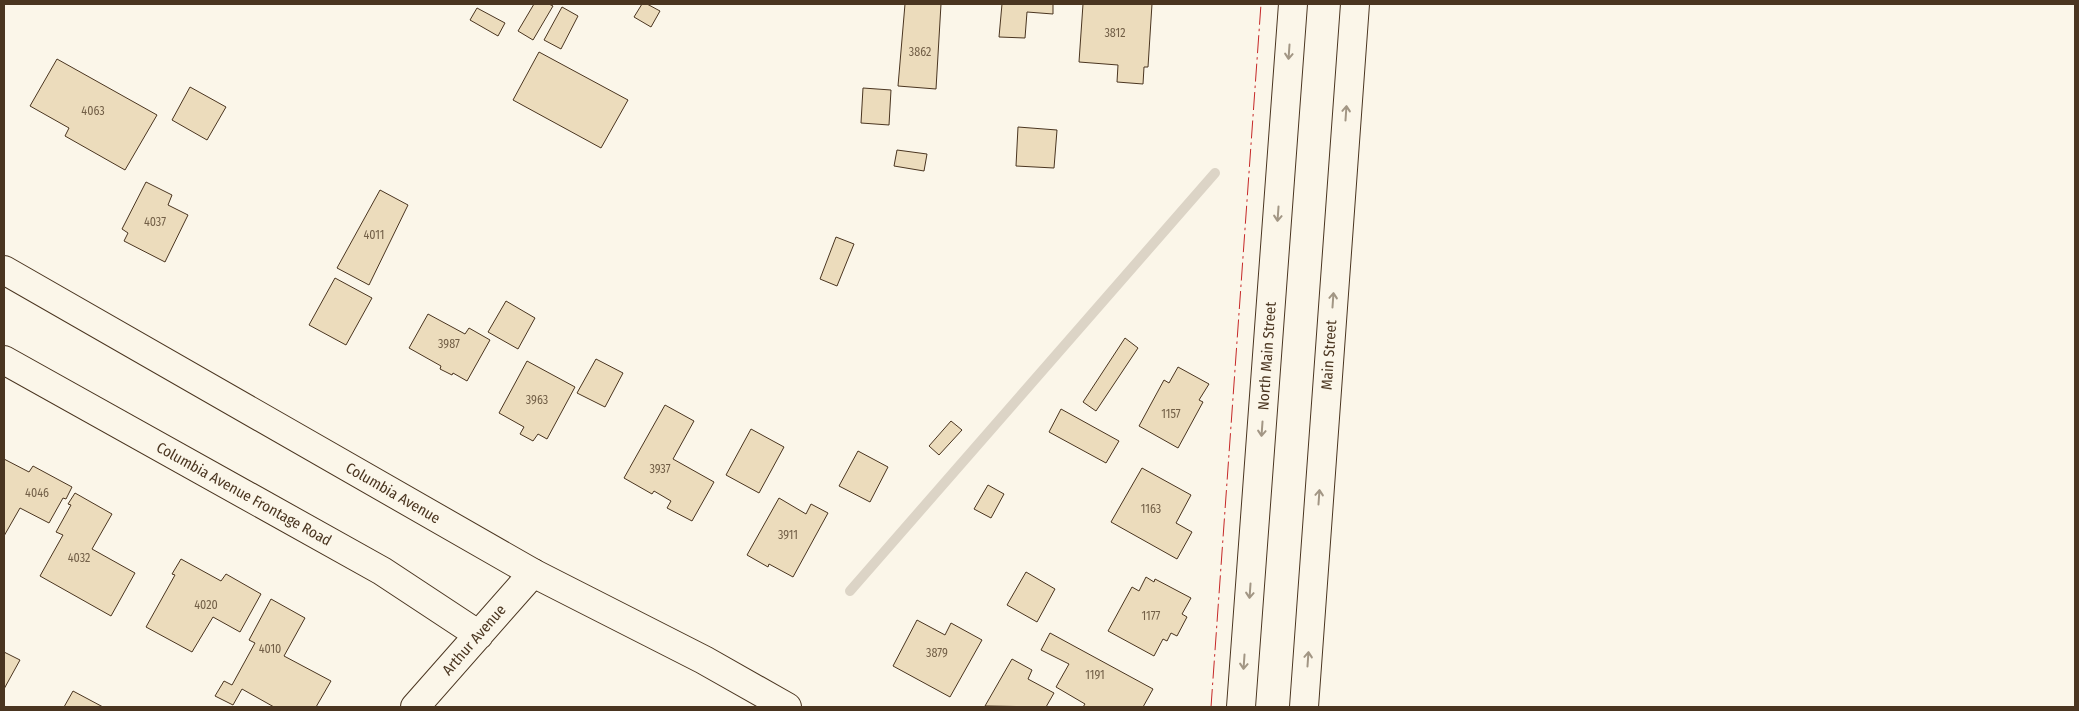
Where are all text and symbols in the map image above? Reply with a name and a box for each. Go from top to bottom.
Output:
house number: 3812 [1104,26,1126,40]
one-way arrow [1285,44,1294,60]
house number: 3862 [909,45,931,59]
house number: 4063 [81,104,105,118]
one-way arrow [1342,106,1351,122]
one-way arrow [1273,206,1282,222]
house number: 4037 [144,215,166,229]
house number: 4011 [364,228,384,242]
one-way arrow [1328,292,1338,308]
street label: North Main Street [1254,301,1280,411]
street label: Main Street [1318,319,1340,391]
house number: 3987 [438,337,460,351]
house number: 3963 [526,393,548,407]
house number: 1157 [1161,407,1181,421]
one-way arrow [1257,421,1266,437]
street label: Columbia Avenue Frontage Road [153,438,335,550]
street label: Columbia Avenue [342,459,444,527]
house number: 3937 [649,462,671,476]
house number: 4046 [25,486,49,500]
one-way arrow [1314,489,1324,505]
house number: 1163 [1141,502,1161,516]
house number: 3911 [778,528,798,542]
house number: 4032 [68,551,90,565]
one-way arrow [1245,583,1254,599]
house number: 4020 [194,598,218,612]
street label: Arthur Avenue [438,601,510,679]
house number: 1177 [1142,609,1161,623]
house number: 4010 [259,642,281,656]
house number: 3879 [926,646,948,660]
one-way arrow [1303,651,1312,667]
one-way arrow [1240,654,1249,670]
house number: 1191 [1085,668,1105,682]

